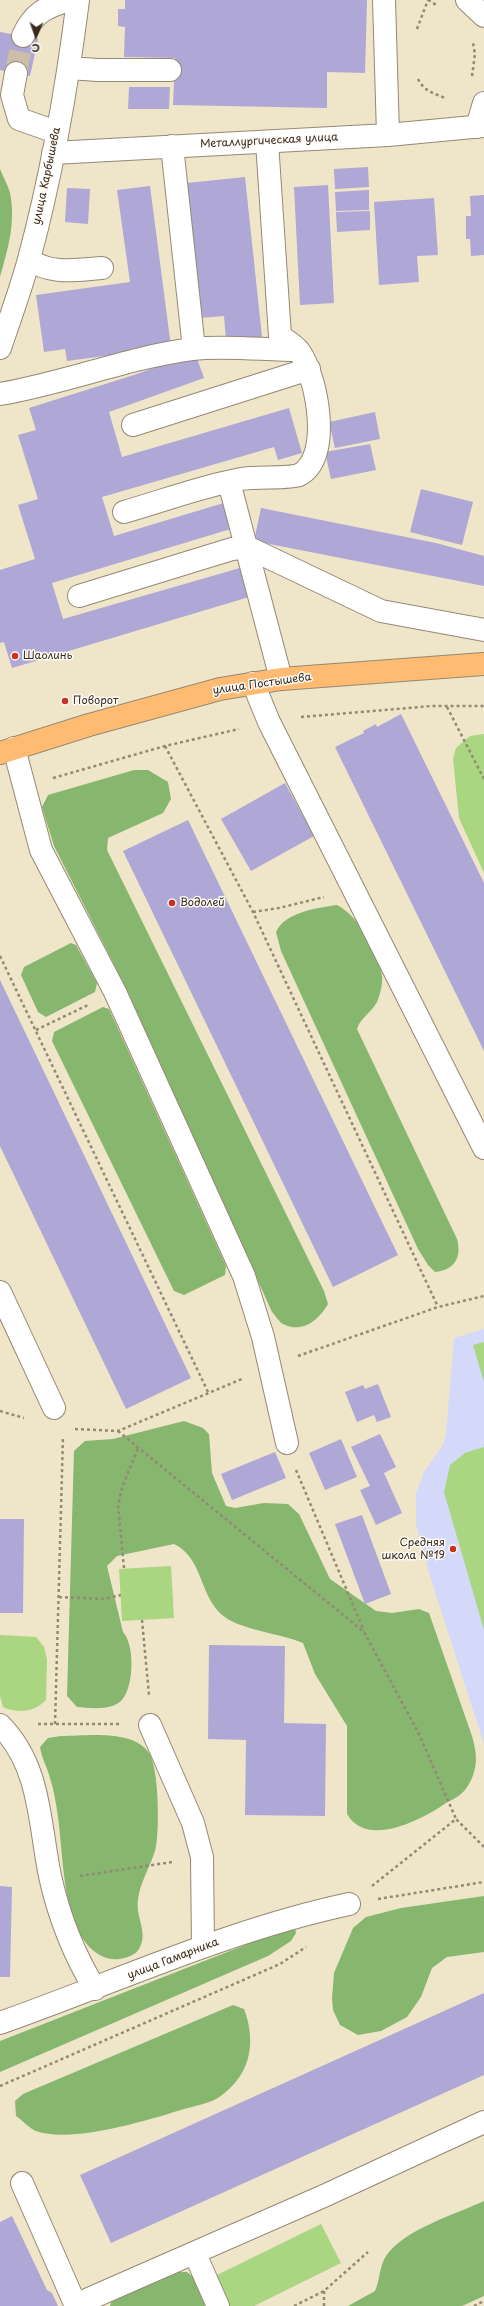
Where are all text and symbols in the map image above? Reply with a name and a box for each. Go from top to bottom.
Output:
north arrow [16,16,56,56]
text: С [31,40,40,57]
street label: улица Карбышева [30,126,64,226]
street label: Металлургическая улица [200,131,338,151]
place label: Шаолинь [23,649,72,663]
marker: Шаолинь [10,651,20,661]
street label: улица Постышева [212,671,312,697]
place label: Поворот [73,694,118,708]
marker: Поворот [60,696,70,706]
place label: Водолей [180,896,225,910]
marker: Водолей [167,898,177,908]
place label: Средняя школа №19 [381,1536,445,1562]
marker: Средняя школа №19 [448,1544,458,1554]
street label: улица Гамарника [126,1936,220,1982]

